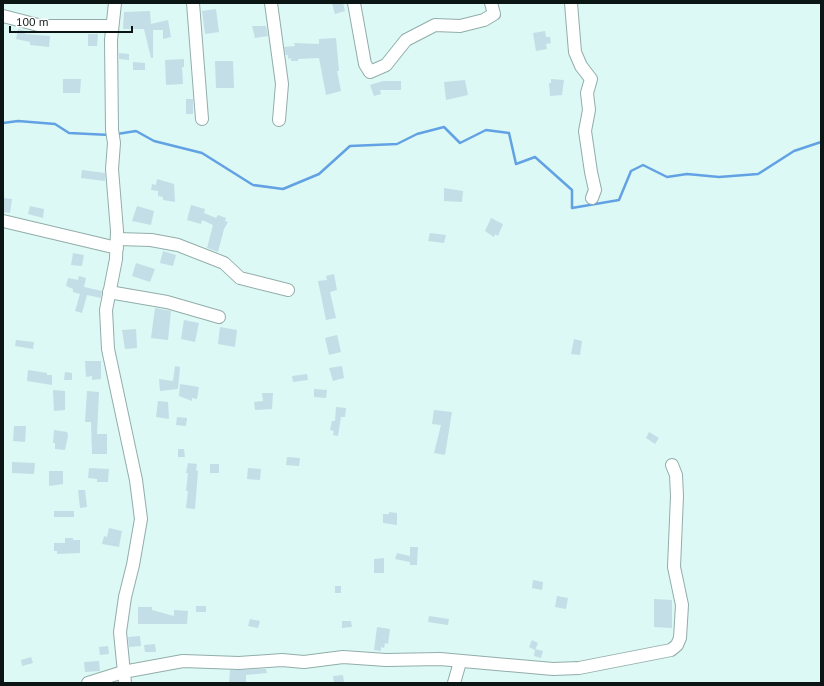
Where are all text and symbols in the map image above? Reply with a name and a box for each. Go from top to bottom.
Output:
scale bar [10,8,132,34]
text: 100 m [16,14,49,29]

